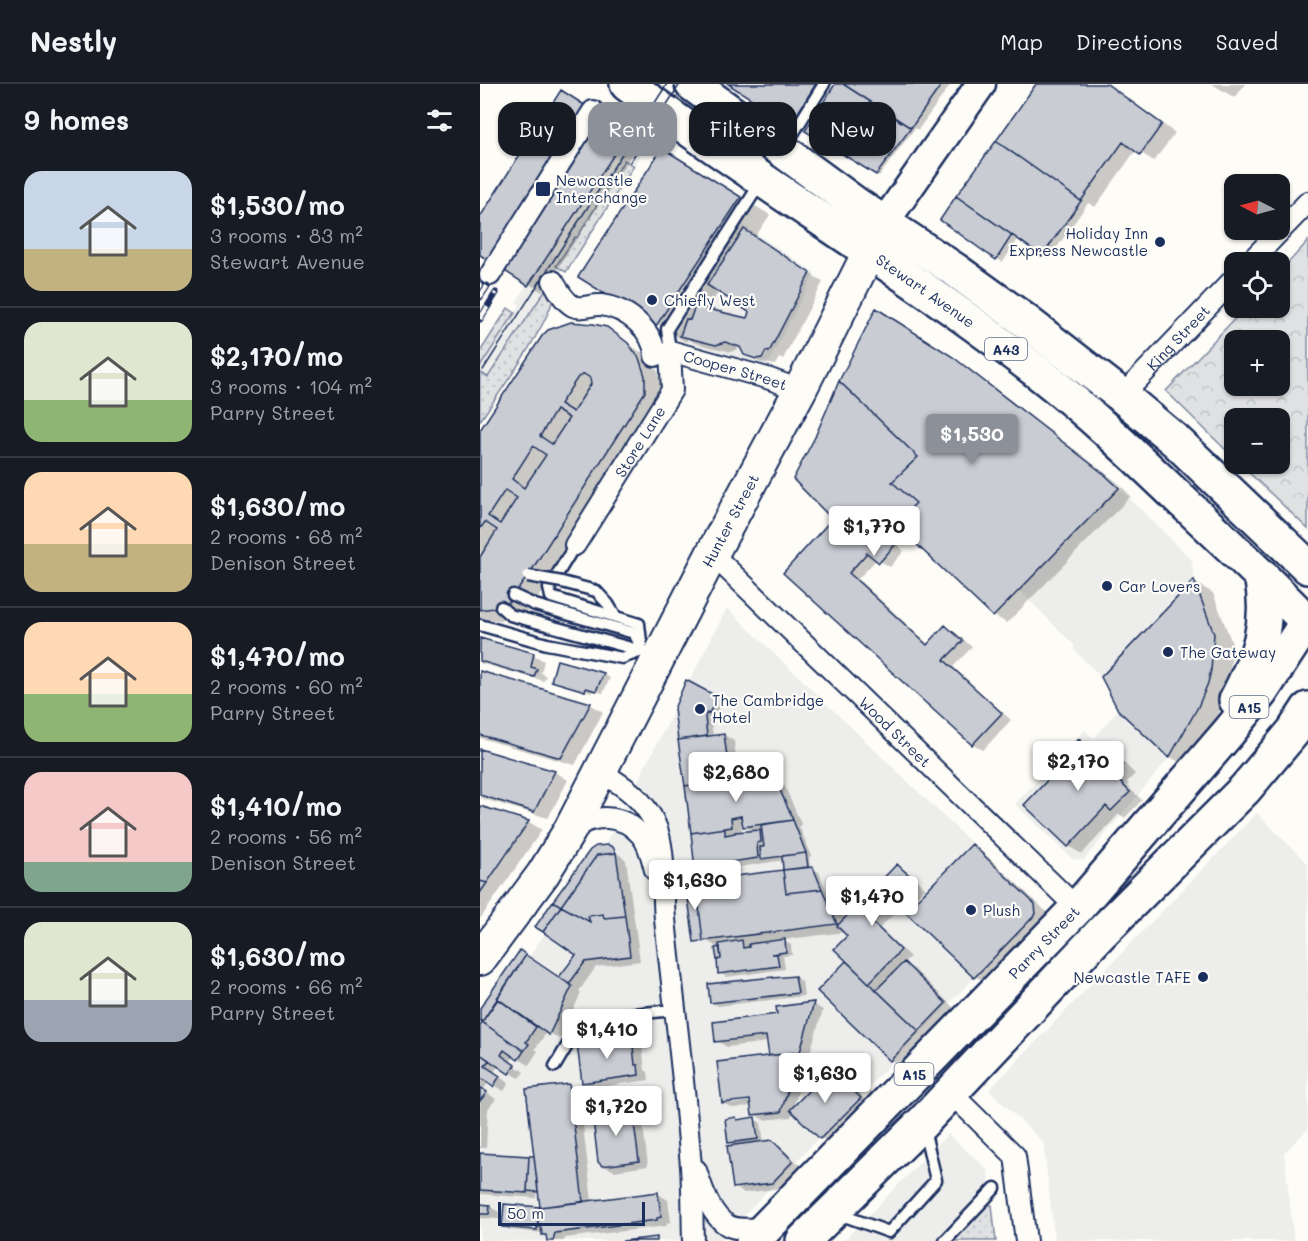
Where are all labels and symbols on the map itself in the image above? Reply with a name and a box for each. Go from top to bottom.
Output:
place label: Newcastle Interchange [556,170,647,207]
north arrow [1224,174,1290,240]
marker: Newcastle Interchange [534,180,552,198]
place label: Holiday Inn Express Newcastle [1009,223,1148,260]
marker: Holiday Inn Express Newcastle [1153,235,1167,249]
street label: Stewart Avenue [872,249,979,332]
place label: Chiefly West [664,290,756,310]
marker: Chiefly West [645,293,659,307]
street label: King Street [1142,300,1214,374]
road number: A43 [985,338,1027,360]
street label: Cooper Street [681,345,790,395]
street label: Store Lane [610,402,670,481]
pin: $1,530 [923,414,1021,465]
street label: Hunter Street [697,470,763,571]
pin: $1,770 [825,506,923,557]
place label: Car Lovers [1119,576,1200,596]
marker: Car Lovers [1100,579,1114,593]
place label: The Gateway [1180,642,1276,662]
marker: The Gateway [1161,645,1175,659]
place label: The Cambridge Hotel [712,690,824,727]
street label: Wood Street [855,692,935,771]
road number: A15 [1230,696,1268,718]
marker: The Cambridge Hotel [693,702,707,716]
pin: $2,170 [1029,741,1127,792]
pin: $2,680 [687,752,785,803]
pin: $1,630 [646,860,744,911]
pin: $1,470 [823,876,921,927]
place label: Plush [983,900,1020,920]
street label: Parry Street [1004,901,1084,983]
marker: Plush [964,903,978,917]
place label: Newcastle TAFE [1073,967,1191,987]
marker: Newcastle TAFE [1196,970,1210,984]
pin: $1,410 [558,1009,656,1060]
pin: $1,630 [776,1053,874,1104]
road number: A15 [894,1063,934,1085]
pin: $1,720 [567,1086,665,1137]
scale bar [498,1199,645,1226]

